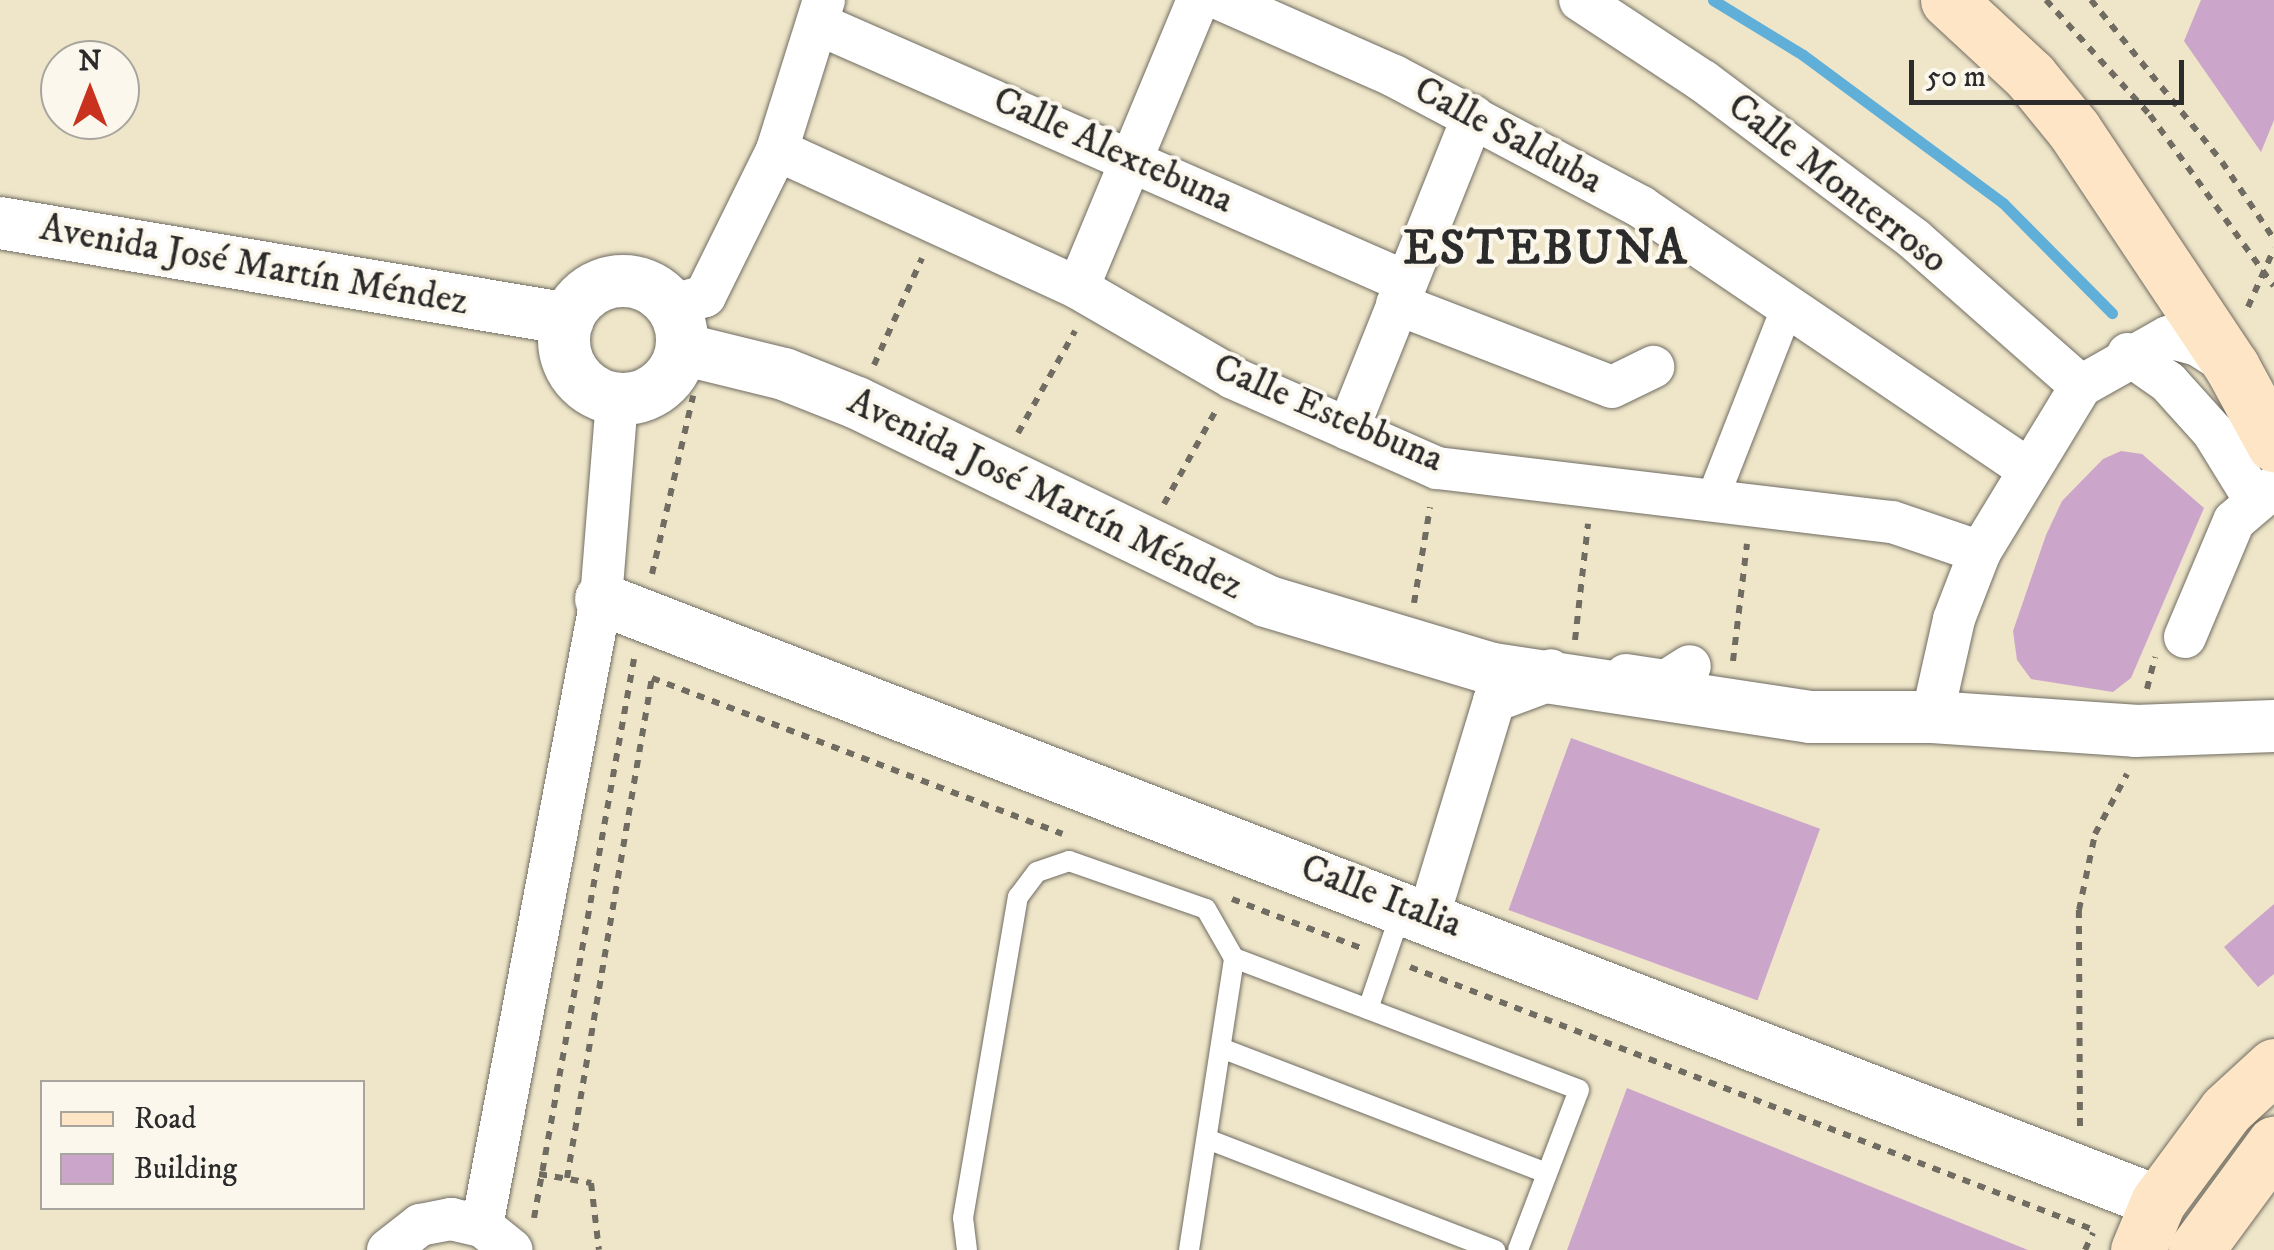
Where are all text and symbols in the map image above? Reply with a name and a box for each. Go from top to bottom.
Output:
north arrow [40,40,140,140]
scale bar [1914,40,2189,102]
text: N [79,44,101,79]
text: 50 m [1926,59,1986,96]
street label: Calle Salduba [1406,67,1610,205]
street label: Calle Alextebuna [986,78,1240,224]
street label: Calle Monterroso [1718,84,1956,284]
street label: Avenida José Martín Méndez [36,206,472,326]
district label: ESTEBUNA [1403,221,1689,279]
street label: Calle Estebbuna [1206,345,1450,483]
street label: Avenida José Martín Méndez [840,379,1250,611]
street label: Calle Italia [1294,845,1468,949]
legend [40,1080,365,1210]
text: Road [134,1101,196,1138]
text: Building [134,1151,237,1188]

